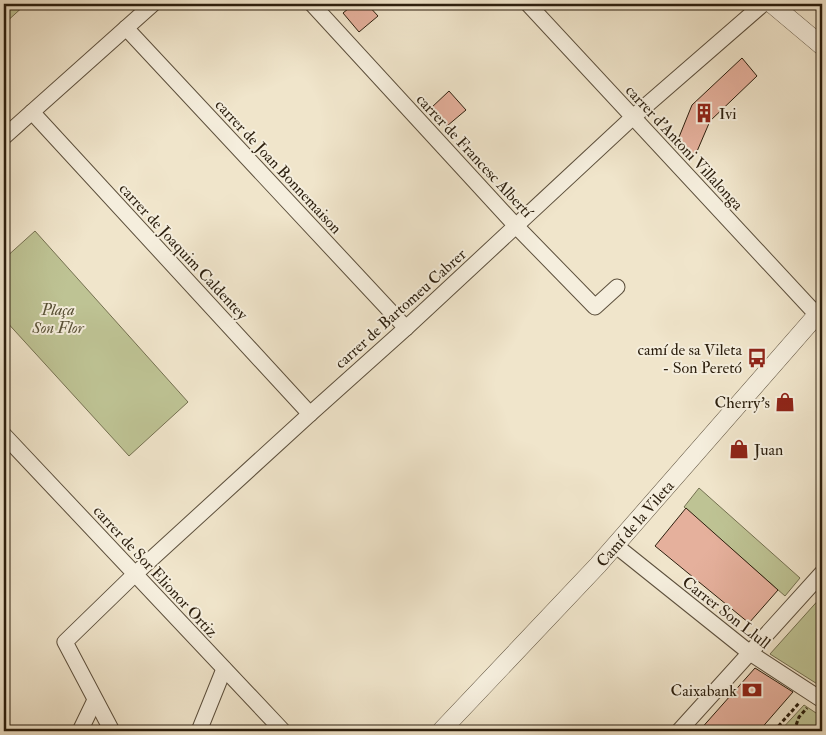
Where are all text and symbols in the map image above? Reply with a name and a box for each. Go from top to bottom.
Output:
street label: carrer d'Antoni Villalonga [621,81,748,215]
street label: carrer de Francesc Albertí [412,90,538,223]
street label: carrer de Joan Bonnemaison [210,95,346,239]
building icon: Ivi [693,102,715,124]
place label: Ivi [719,104,736,124]
street label: carrer de Joaquim Caldentey [114,179,253,326]
street label: carrer de Bartomeu Cabrer [331,244,471,373]
park label: Plaça Son Flor [31,300,85,338]
place label: camí de sa Vileta - Son Peretó [638,340,742,378]
bus stop icon: camí de sa Vileta - Son Peretó [746,347,768,369]
shop icon: Cherry's [774,391,796,413]
place label: Cherry's [715,393,770,413]
shop icon: Juan [728,438,750,460]
place label: Juan [753,440,783,461]
street label: Camí de la Vileta [592,476,679,571]
street label: carrer de Sor Elionor Ortiz [89,501,222,642]
street label: Carrer Son Llull [678,572,774,653]
bank icon: Caixabank [741,679,763,701]
place label: Caixabank [670,681,737,701]

